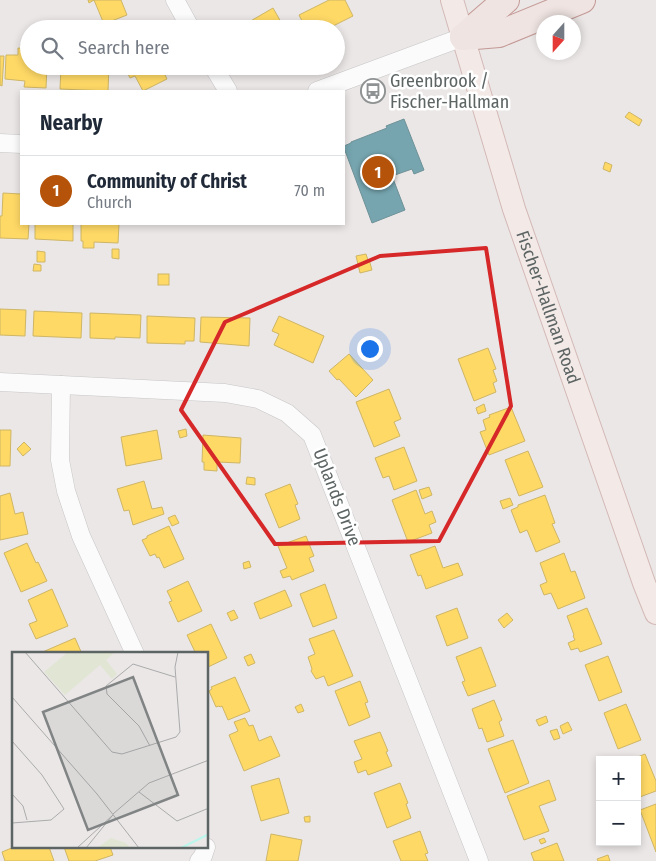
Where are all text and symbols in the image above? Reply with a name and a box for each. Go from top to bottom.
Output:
north arrow [536,15,581,60]
search box [20,20,345,75]
icon: search [38,34,66,62]
text: Search here [78,36,170,59]
place label: Greenbrook / Fischer-Hallman [390,70,509,113]
bus stop icon: Greenbrook / Fischer-Hallman [360,78,386,104]
text: Nearby [40,110,102,136]
pin: 1 [362,153,394,191]
text: Community of Christ [87,170,247,193]
text: 1 [53,181,59,200]
text: 70 m [294,181,325,200]
text: Church [87,193,132,212]
street label: Fischer-Hallman Road [511,228,585,387]
your location [357,336,383,362]
street label: Uplands Drive [308,445,366,549]
inset map [12,652,209,848]
map controls [596,756,641,846]
button: + [596,756,641,801]
button: − [596,801,641,846]

